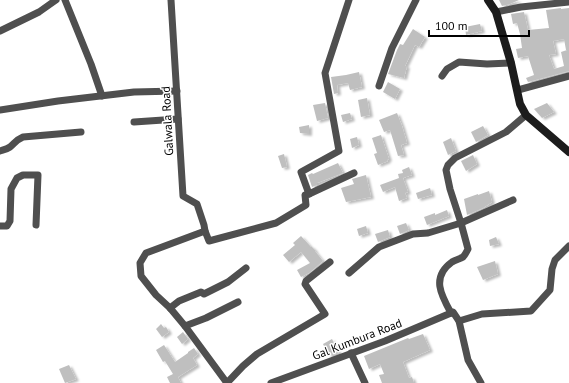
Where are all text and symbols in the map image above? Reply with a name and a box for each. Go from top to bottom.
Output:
scale bar [429,12,529,38]
text: 100 m [435,18,468,33]
street label: Galwala Road [158,86,176,156]
street label: Gal Kumbura Road [310,315,404,363]

